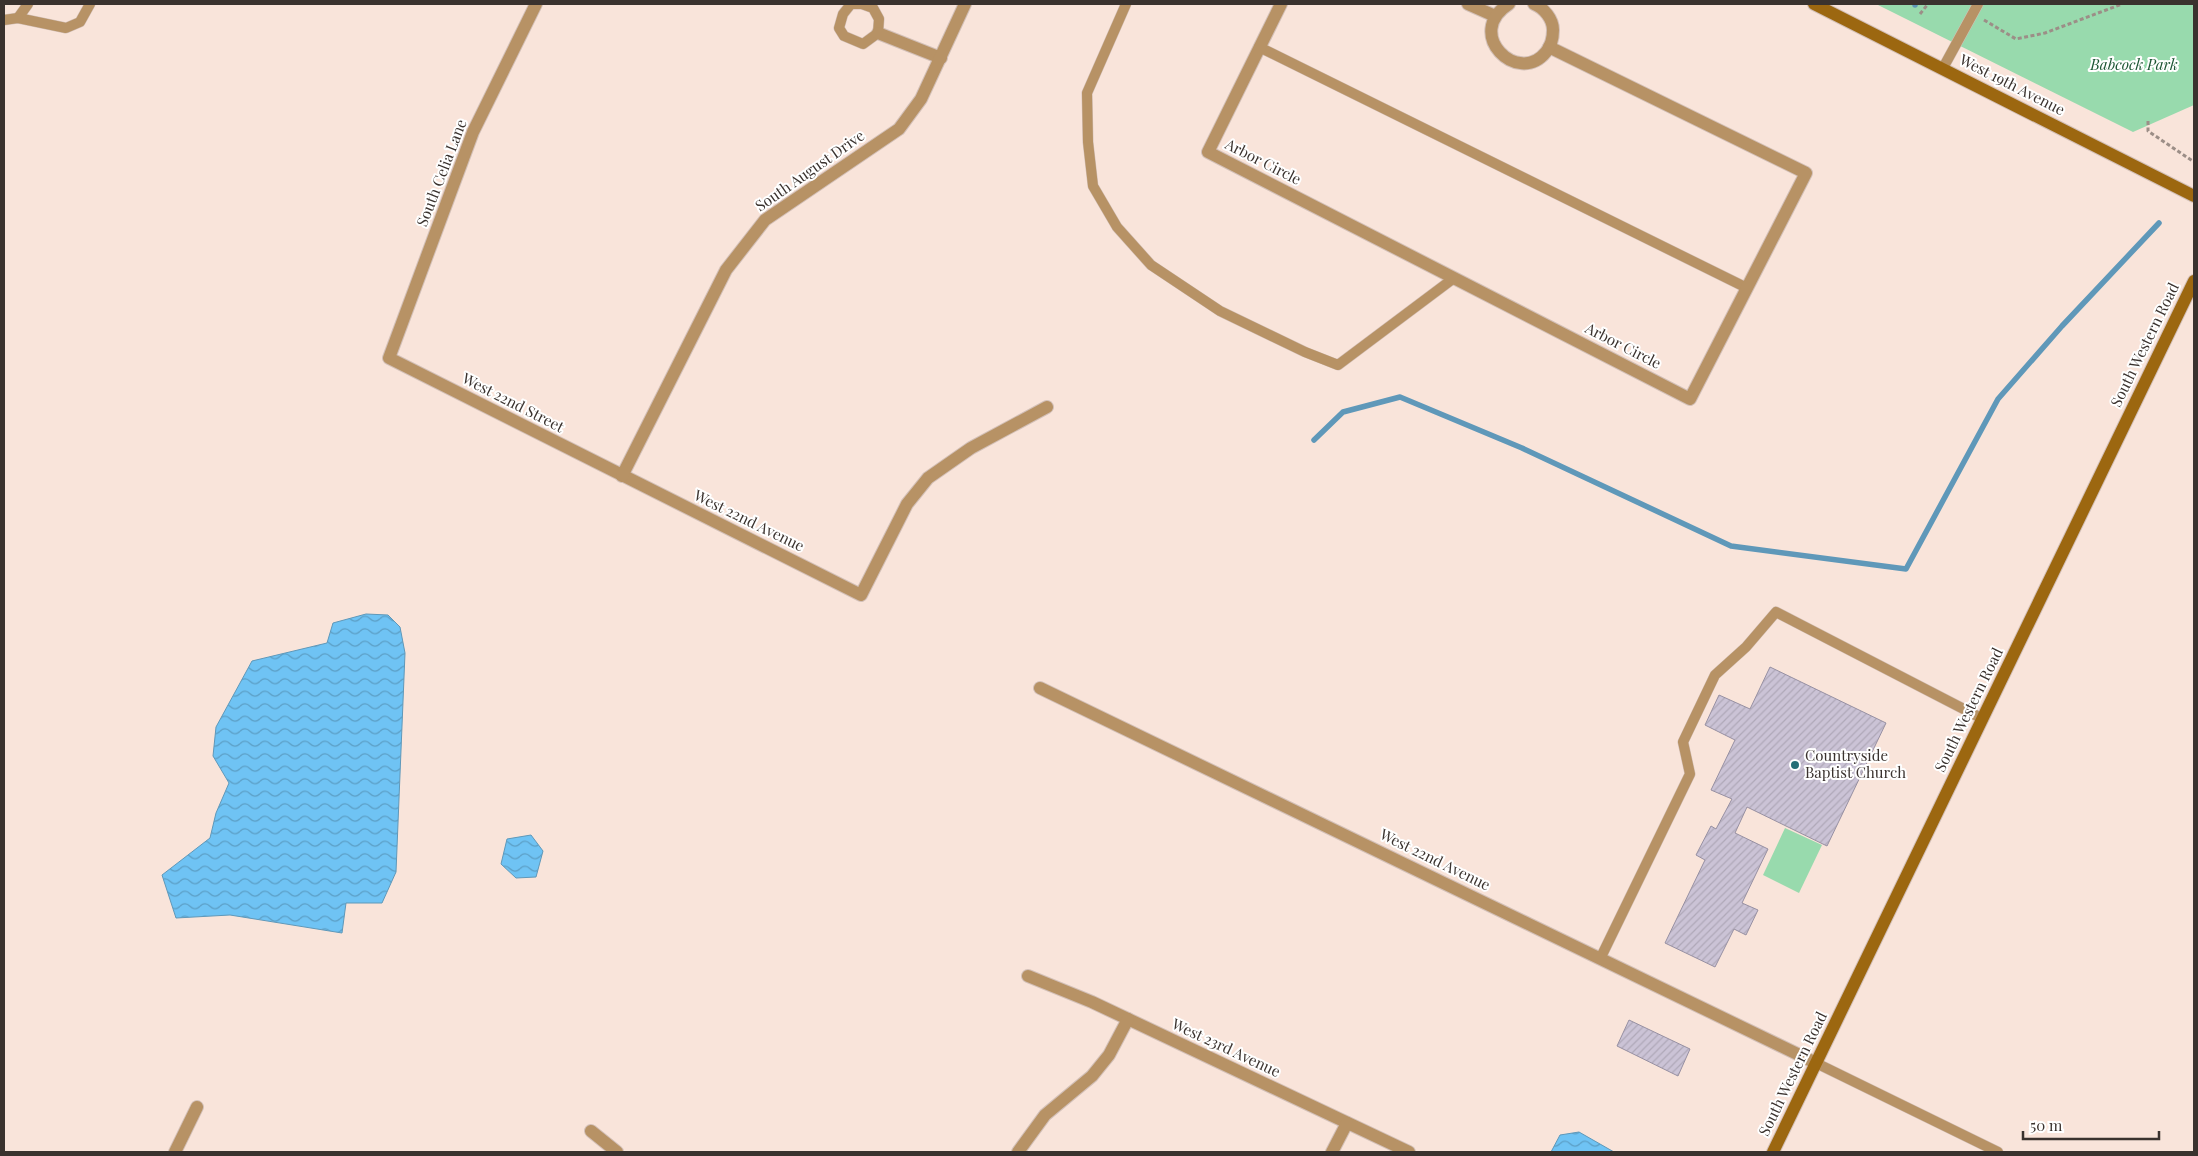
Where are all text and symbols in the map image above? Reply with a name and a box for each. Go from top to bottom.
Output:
street label: West 19th Avenue [1955,48,2069,119]
park label: Babcock Park [2089,54,2178,74]
street label: South Celia Lane [411,116,471,229]
street label: South August Drive [751,125,868,215]
street label: Arbor Circle [1221,133,1305,189]
street label: South Western Road [2105,279,2183,410]
street label: Arbor Circle [1581,317,1665,373]
street label: West 22nd Street [458,367,568,437]
street label: West 22nd Avenue [690,484,808,555]
street label: South Western Road [1929,644,2007,775]
place label: Countryside Baptist Church [1805,745,1906,782]
marker: Countryside Baptist Church [1789,759,1801,771]
street label: West 22nd Avenue [1376,823,1494,894]
street label: South Western Road [1753,1008,1831,1139]
street label: West 23rd Avenue [1168,1013,1284,1081]
scale bar [2023,1108,2159,1140]
text: 50 m [2030,1115,2063,1135]

